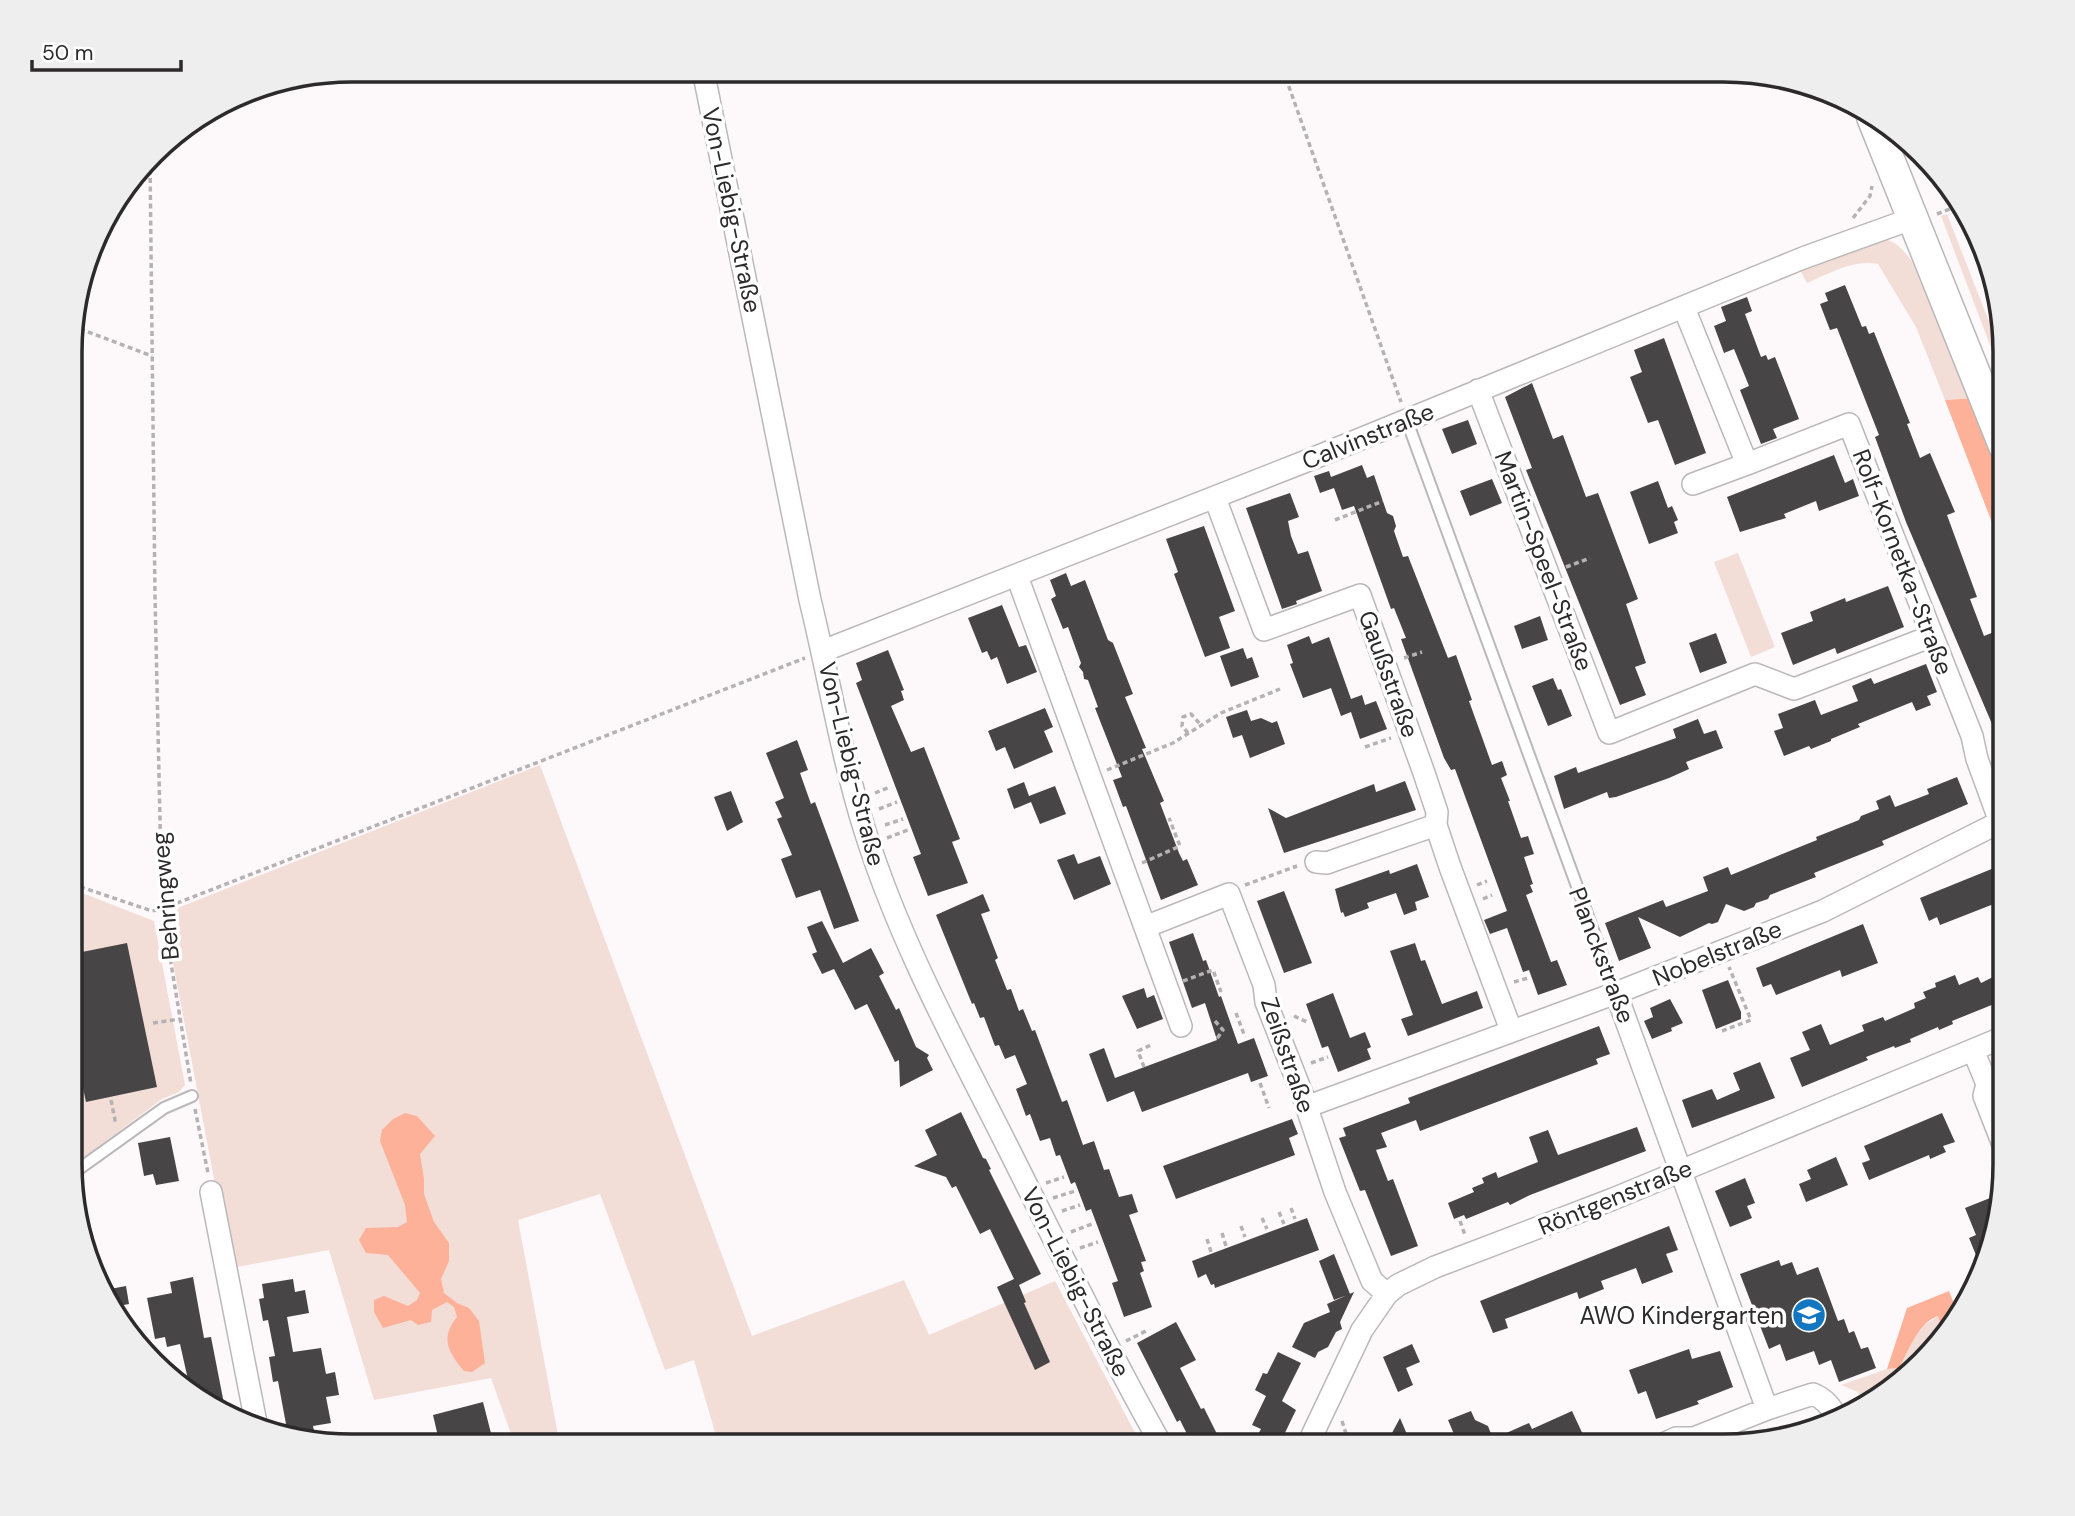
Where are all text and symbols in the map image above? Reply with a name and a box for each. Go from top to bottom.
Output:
scale bar [32,28,180,72]
text: 50 m [42,39,93,67]
street label: Von-Liebig-Straße [695,104,769,316]
street label: Calvinstraße [1297,395,1439,477]
street label: Rolf-Kornetka-Straße [1846,445,1960,679]
street label: Martin-Speel-Straße [1488,447,1600,675]
street label: Gaußstraße [1352,606,1426,742]
street label: Von-Liebig-Straße [812,659,892,869]
street label: Behringweg [144,831,186,961]
street label: Planckstraße [1562,883,1642,1027]
street label: Nobelstraße [1648,913,1786,993]
street label: Zeißstraße [1254,993,1322,1117]
street label: Röntgenstraße [1533,1152,1697,1242]
street label: Von-Liebig-Straße [1015,1182,1137,1382]
school or university icon: AWO Kindergarten [1790,1296,1828,1334]
place label: AWO Kindergarten [1580,1300,1784,1331]

